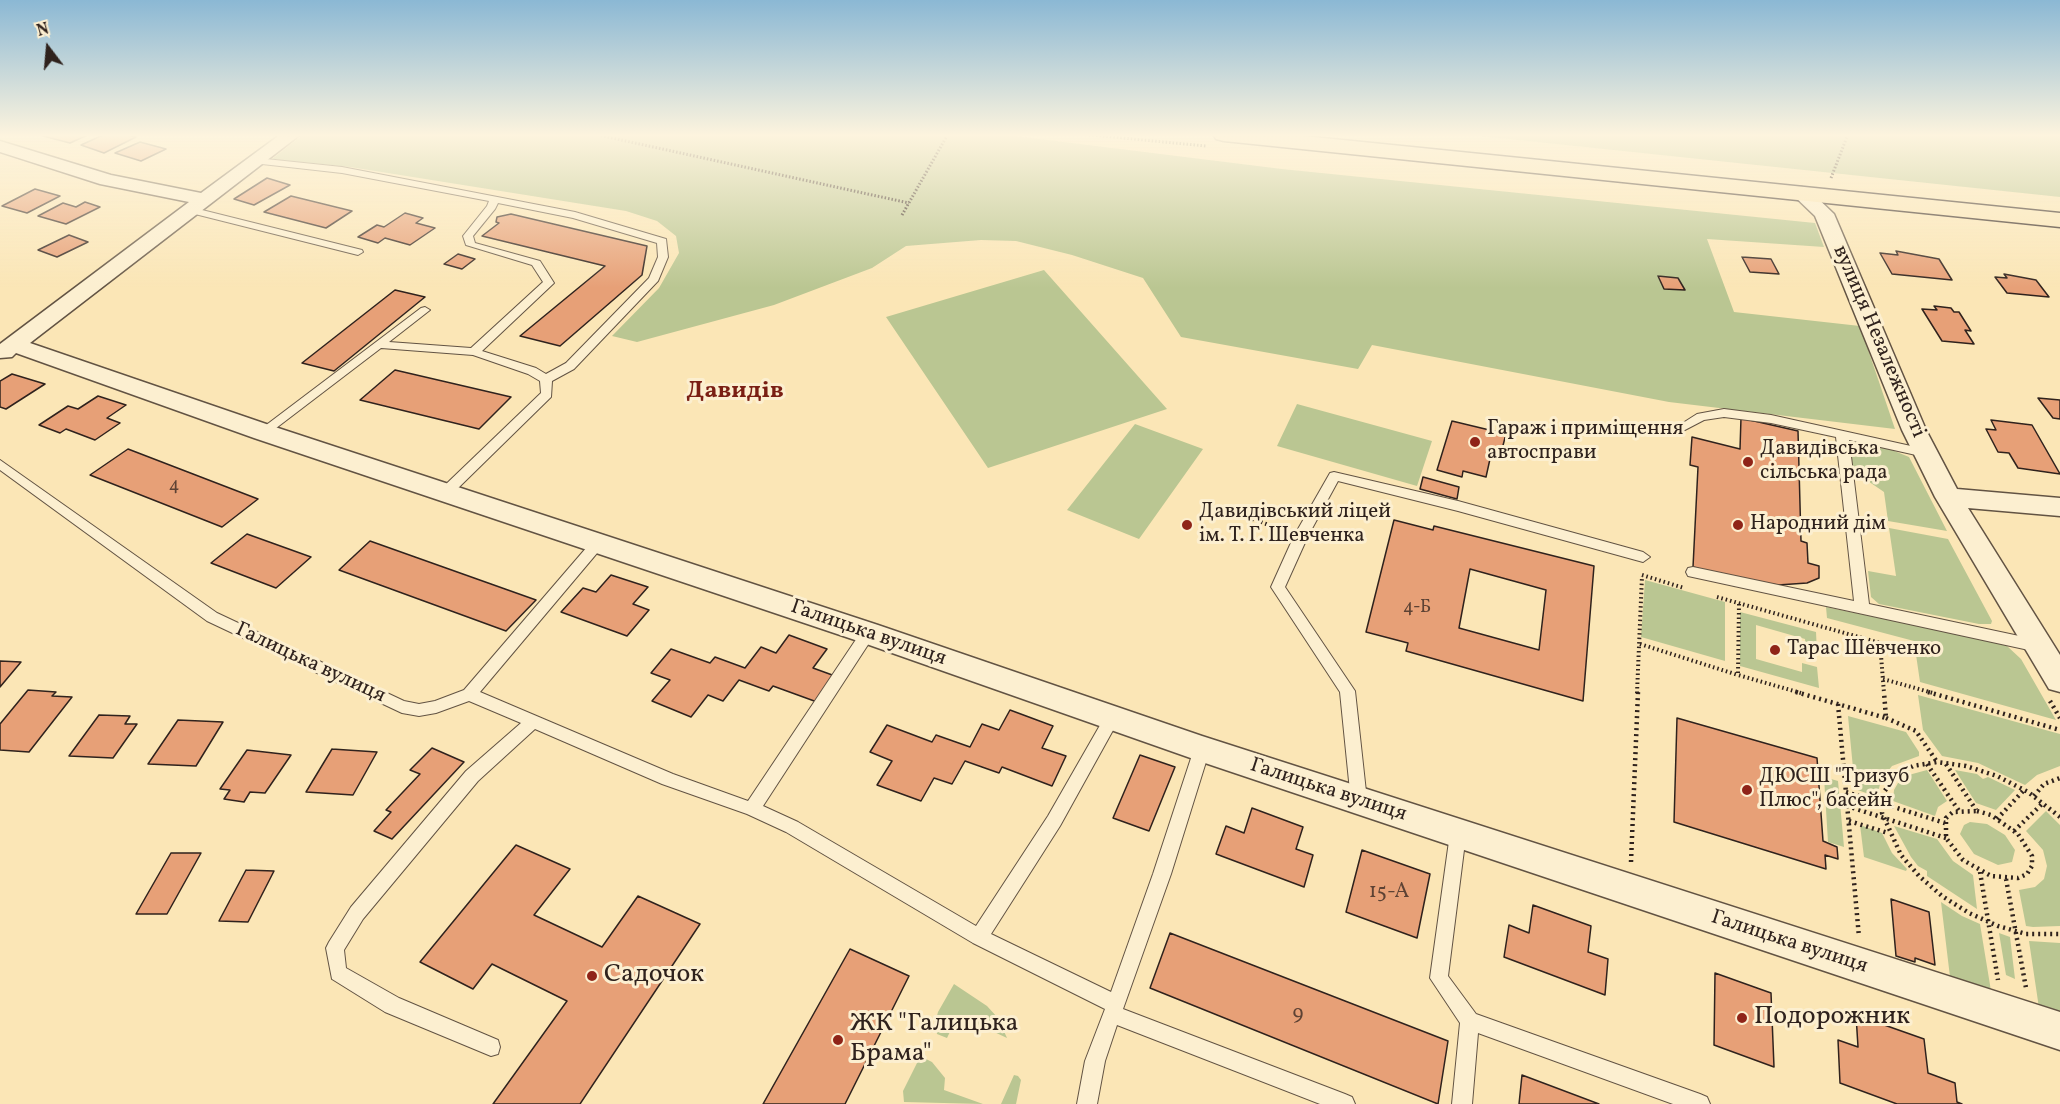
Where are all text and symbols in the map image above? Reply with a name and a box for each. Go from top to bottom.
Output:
north arrow [18,18,78,78]
text: N [34,19,52,43]
street label: вулиця Незалежності [1826,242,1930,442]
district label: Давидів [686,379,784,407]
place label: Гараж і приміщення автосправи [1487,417,1684,467]
marker: Гараж і приміщення автосправи [1468,435,1482,449]
place label: Давидівська сільська рада [1760,437,1888,487]
marker: Давидівська сільська рада [1741,455,1755,469]
house number: 4 [169,476,179,498]
place label: Давидівський ліцей ім. Т. Г. Шевченка [1199,500,1391,550]
place label: Народний дім [1750,512,1886,538]
marker: Давидівський ліцей ім. Т. Г. Шевченка [1180,518,1194,532]
marker: Народний дім [1731,518,1745,532]
street label: Галицька вулиця [787,596,949,672]
house number: 4-Б [1403,598,1431,620]
street label: Галицька вулиця [231,618,389,710]
place label: Тарас Шевченко [1787,637,1941,663]
marker: Тарас Шевченко [1768,643,1782,657]
street label: Галицька вулиця [1247,754,1409,828]
place label: ДЮСШ "Тризуб Плюс", басейн [1759,765,1909,815]
marker: ДЮСШ "Тризуб Плюс", басейн [1740,783,1754,797]
house number: 15-А [1369,880,1409,906]
street label: Галицька вулиця [1708,906,1870,980]
place label: Садочок [604,960,704,992]
marker: Садочок [585,969,599,983]
house number: 9 [1293,1002,1303,1028]
place label: Подорожник [1754,1002,1910,1034]
place label: ЖК "Галицька Брама" [850,1009,1019,1070]
marker: Подорожник [1735,1011,1749,1025]
marker: ЖК "Галицька Брама" [831,1033,845,1047]

